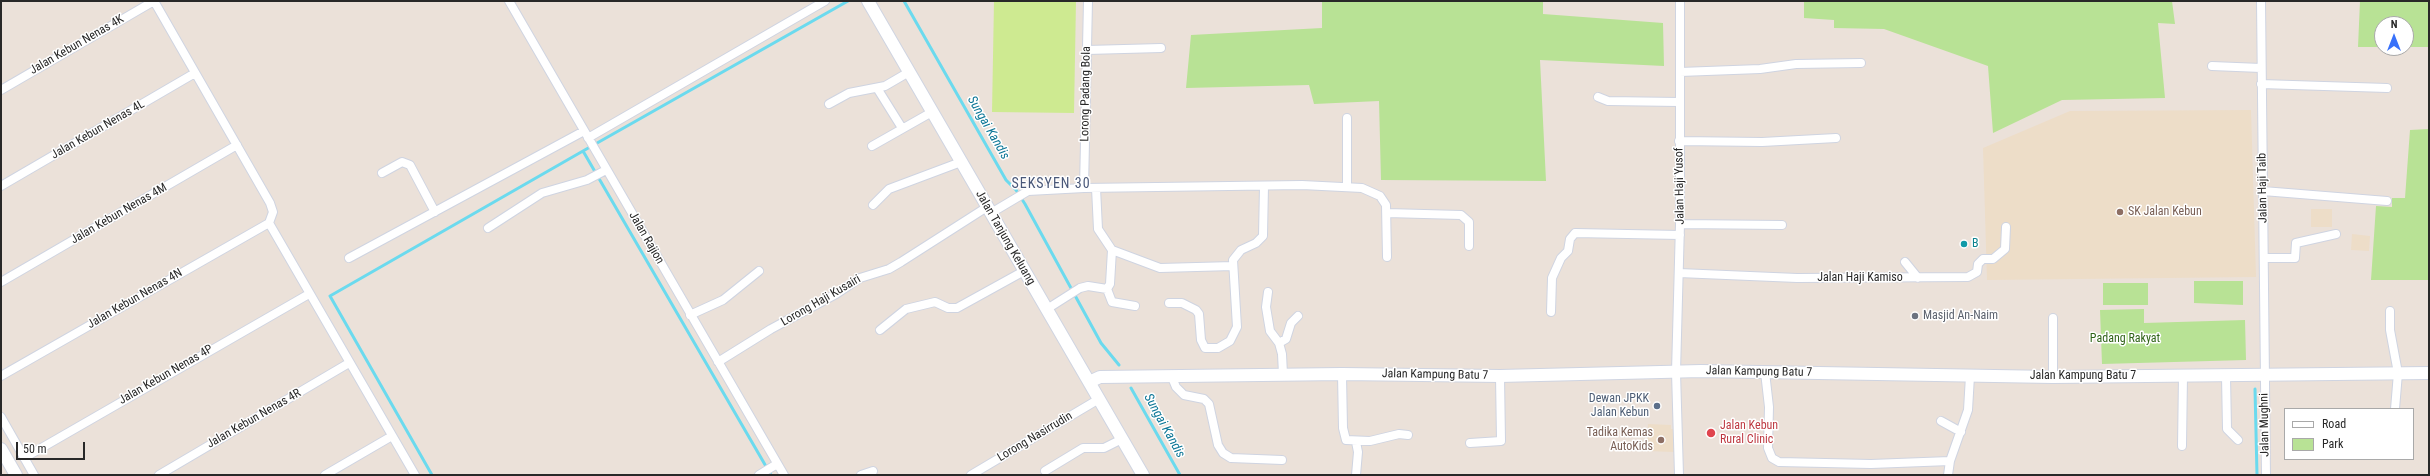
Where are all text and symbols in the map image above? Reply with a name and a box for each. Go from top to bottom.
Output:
street label: Jalan Kebun Nenas 4K [27,12,127,78]
north arrow [2374,16,2414,56]
text: N [2391,18,2397,31]
street label: Lorong Padang Bola [1078,46,1094,142]
water label: Sungai Kandis [964,93,1012,163]
street label: Jalan Kebun Nenas 4L [49,97,147,163]
street label: Jalan Haji Yusof [1672,147,1688,225]
street label: Jalan Haji Taib [2255,153,2271,223]
district label: SEKSYEN 30 [1011,176,1091,192]
street label: Jalan Kebun Nenas 4M [68,181,170,247]
street label: Jalan Tanjung Keluang [972,188,1038,288]
place label: SK Jalan Kebun [2128,205,2202,219]
marker: SK Jalan Kebun [2115,207,2125,217]
street label: Jalan Rajion [625,209,667,267]
place label: B [1972,237,1979,251]
marker: B [1959,239,1969,249]
street label: Jalan Kebun Nenas 4N [85,266,185,332]
street label: Jalan Haji Kamiso [1817,271,1903,285]
street label: Lorong Haji Kusairi [779,272,863,330]
place label: Masjid An-Naim [1923,309,1998,323]
marker: Masjid An-Naim [1910,311,1920,321]
park label: Padang Rakyat [2090,332,2160,346]
street label: Jalan Kebun Nenas 4P [116,342,216,408]
street label: Jalan Kampung Batu 7 [1706,364,1812,380]
street label: Jalan Kampung Batu 7 [1382,367,1488,383]
street label: Jalan Kampung Batu 7 [2030,369,2136,383]
street label: Jalan Kebun Nenas 4R [204,386,304,452]
water label: Sungai Kandis [1140,391,1188,461]
place label: Dewan JPKK Jalan Kebun [1589,392,1649,420]
street label: Jalan Mughni [2257,393,2273,457]
marker: Dewan JPKK Jalan Kebun [1652,401,1662,411]
legend [2284,408,2414,460]
street label: Lorong Nasirrudin [995,409,1075,465]
text: Road [2322,417,2346,431]
place label: Jalan Kebun Rural Clinic [1720,419,1778,447]
place label: Tadika Kemas AutoKids [1587,426,1653,454]
marker: Jalan Kebun Rural Clinic [1705,427,1717,439]
scale bar [18,434,87,460]
marker: Tadika Kemas AutoKids [1656,435,1666,445]
text: Park [2322,437,2343,451]
text: 50 m [23,442,47,456]

